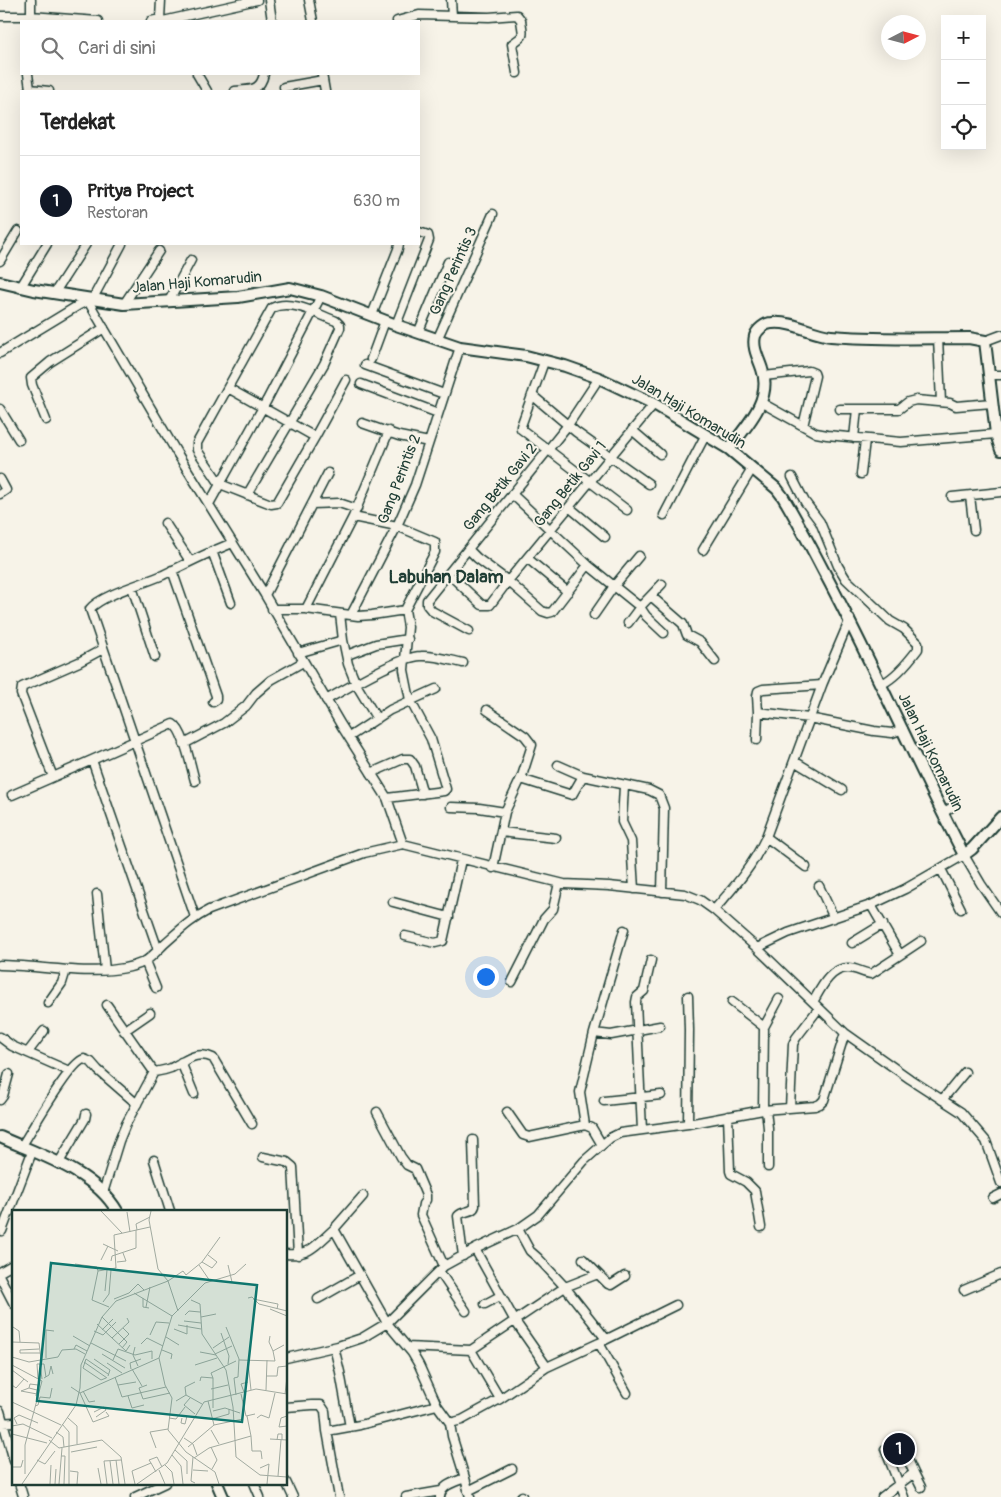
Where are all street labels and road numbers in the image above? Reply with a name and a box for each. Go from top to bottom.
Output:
street label: Gang Perintis 3 [426,224,481,318]
street label: Jalan Haji Komarudin [131,267,263,298]
street label: Jalan Haji Komarudin [628,370,749,453]
street label: Gang Perintis 2 [374,432,425,527]
street label: Gang Betik Gavi 1 [530,437,611,531]
street label: Gang Betik Gavi 2 [459,439,542,535]
street label: Jalan Haji Komarudin [894,690,968,815]

